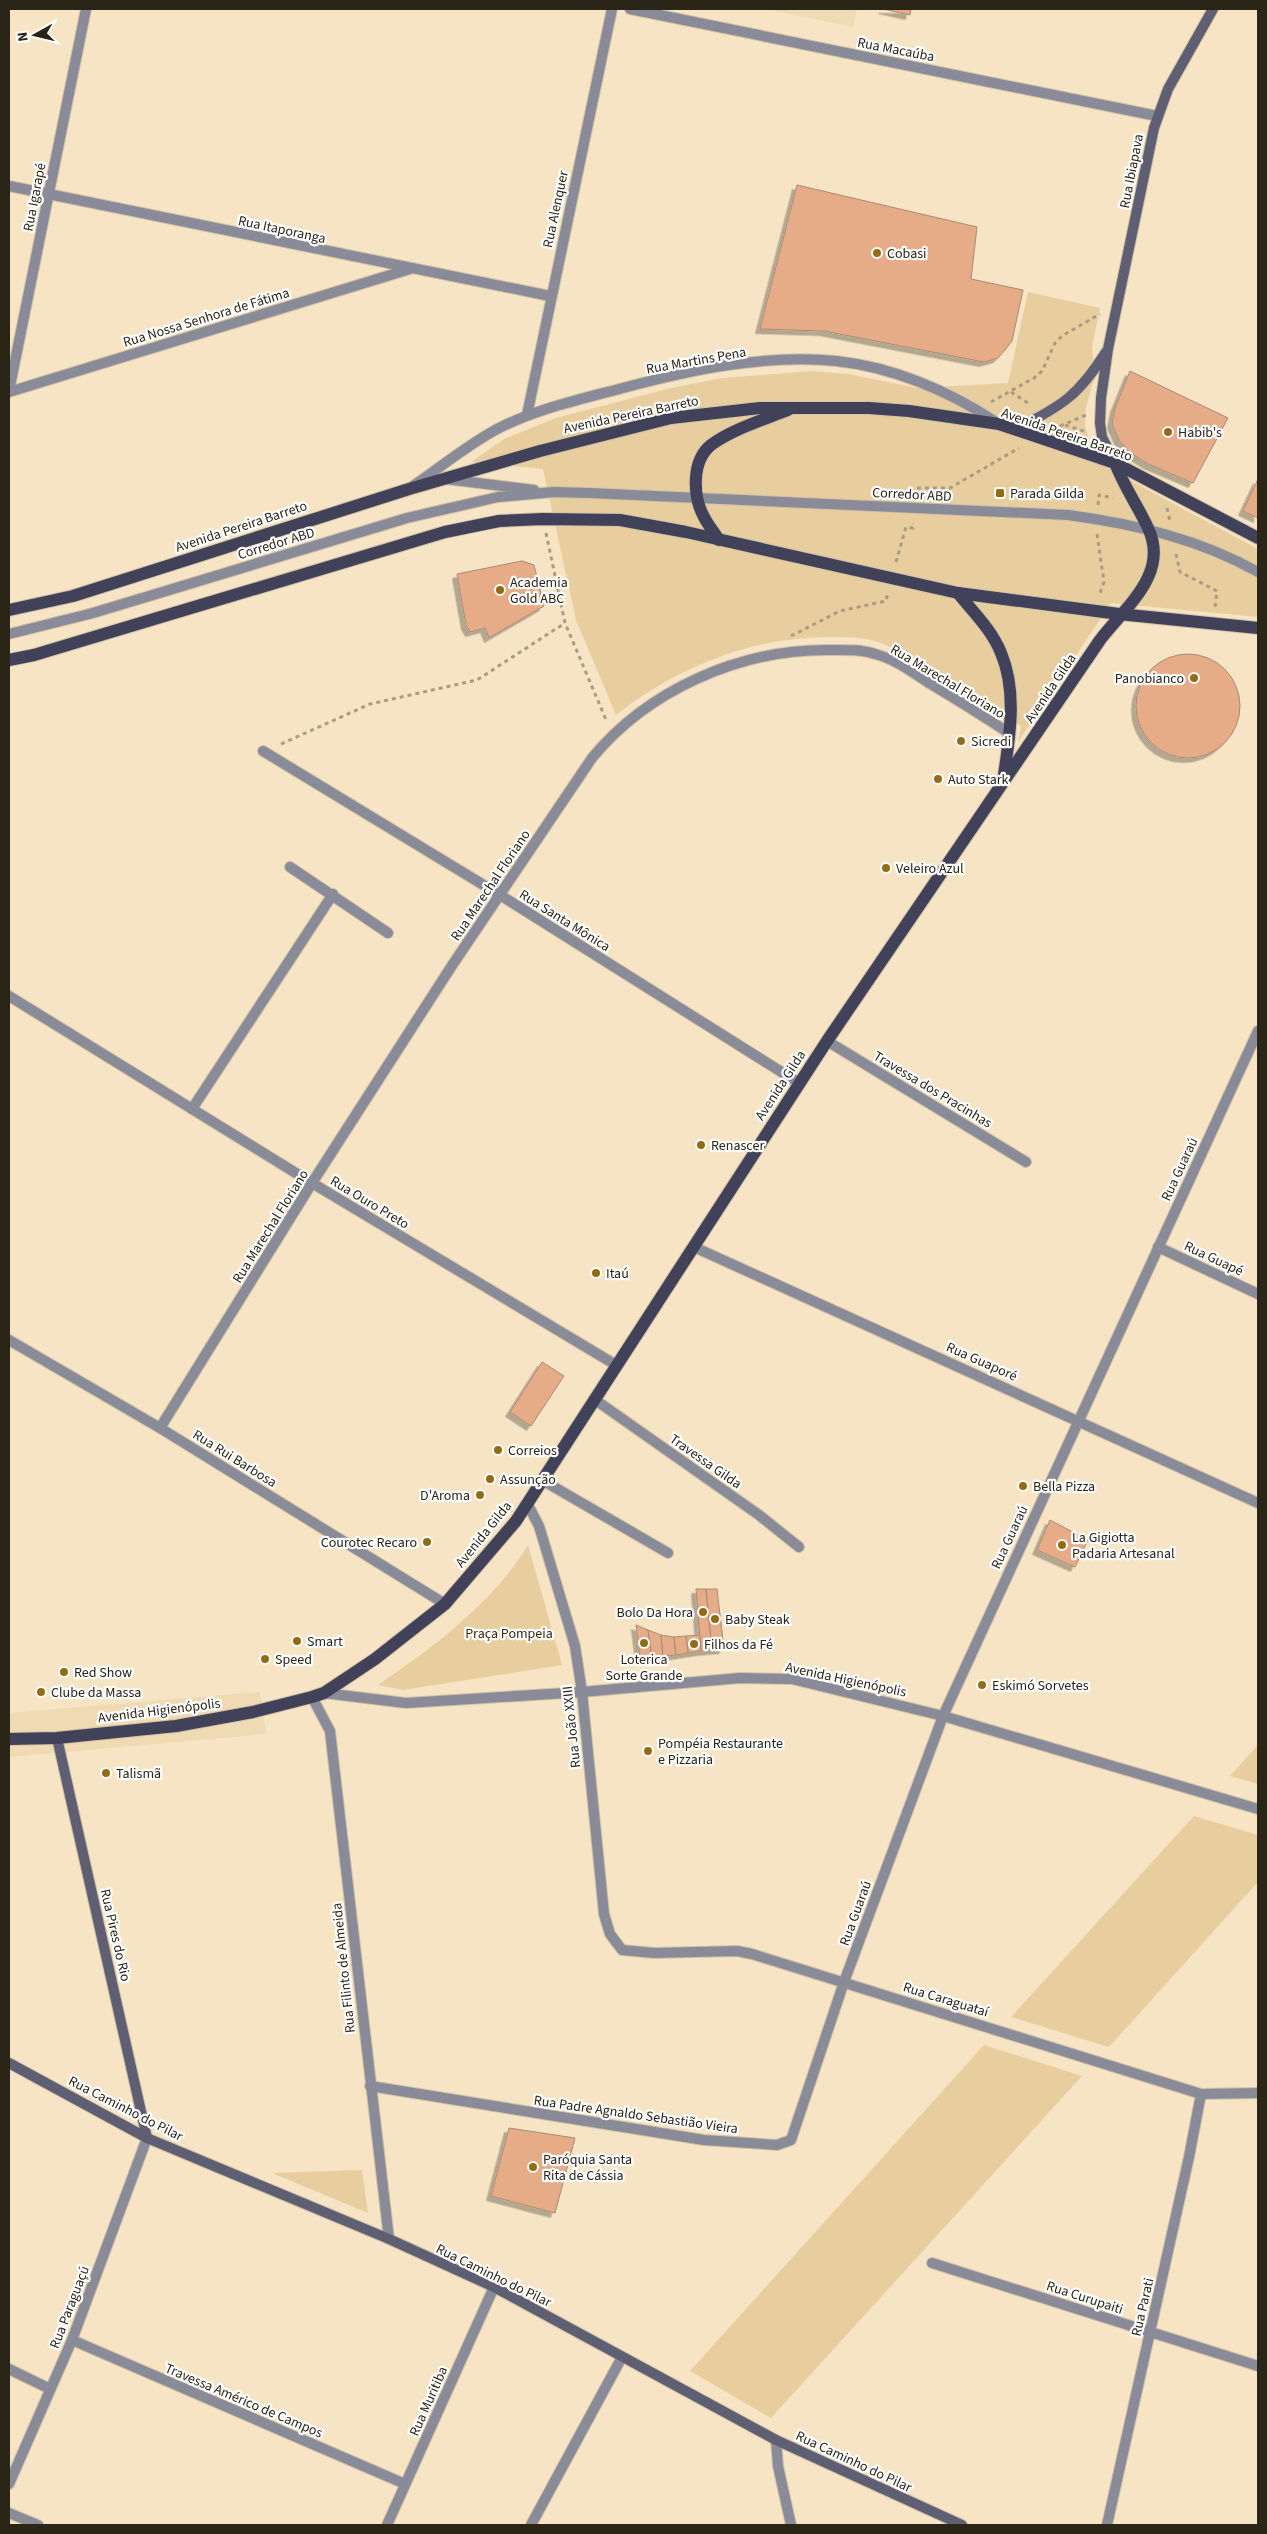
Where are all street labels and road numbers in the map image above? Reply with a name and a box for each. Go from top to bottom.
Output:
street label: Rua Macaúba [856,33,936,67]
street label: Rua Ibiapava [1115,132,1149,210]
street label: Rua Igarapé [19,161,51,233]
street label: Rua Alenquer [538,169,574,250]
street label: Rua Itaporanga [236,211,327,249]
street label: Rua Nossa Senhora de Fátima [121,283,292,353]
street label: Rua Martins Pena [645,342,748,380]
street label: Avenida Pereira Barreto [562,391,701,439]
street label: Avenida Pereira Barreto [998,403,1135,467]
street label: Corredor ABD [872,483,952,507]
street label: Avenida Pereira Barreto [173,496,310,558]
street label: Corredor ABD [235,523,317,565]
street label: Rua Marechal Floriano [886,640,1009,724]
street label: Avenida Gilda [1020,650,1082,727]
street label: Rua Marechal Floriano [446,826,536,945]
street label: Rua Santa Mônica [515,885,614,957]
street label: Avenida Gilda [751,1046,811,1125]
street label: Travessa dos Pracinhas [869,1047,996,1133]
street label: Rua Guaraú [1156,1134,1203,1204]
street label: Rua Marechal Floriano [228,1166,314,1287]
street label: Rua Ouro Preto [326,1171,413,1234]
street label: Rua Guapé [1181,1236,1247,1281]
street label: Rua Guaporé [943,1337,1020,1386]
street label: Rua Rui Barbosa [189,1425,280,1493]
street label: Travessa Gilda [665,1430,746,1494]
street label: Avenida Gilda [451,1497,517,1572]
street label: Rua Guaraú [986,1502,1033,1572]
street label: Avenida Higienópolis [783,1657,908,1703]
street label: Rua João XXIII [558,1685,586,1769]
street label: Avenida Higienópolis [97,1694,222,1728]
street label: Rua Guaraú [835,1878,877,1949]
street label: Rua Pires do Rio [95,1887,135,1983]
street label: Rua Filinto de Almeida [327,1902,361,2034]
street label: Rua Caraguataí [900,1977,991,2023]
street label: Rua Caminho do Pilar [65,2071,186,2147]
street label: Rua Padre Agnaldo Sebastião Vieira [532,2091,739,2139]
street label: Rua Caminho do Pilar [432,2239,555,2313]
street label: Rua Paraguaçú [45,2263,95,2352]
street label: Rua Curupaiti [1044,2276,1126,2320]
street label: Rua Parati [1127,2276,1159,2338]
street label: Travessa Américo de Campos [162,2359,326,2443]
street label: Rua Muritiba [405,2363,453,2439]
street label: Rua Caminho do Pilar [792,2426,915,2498]

